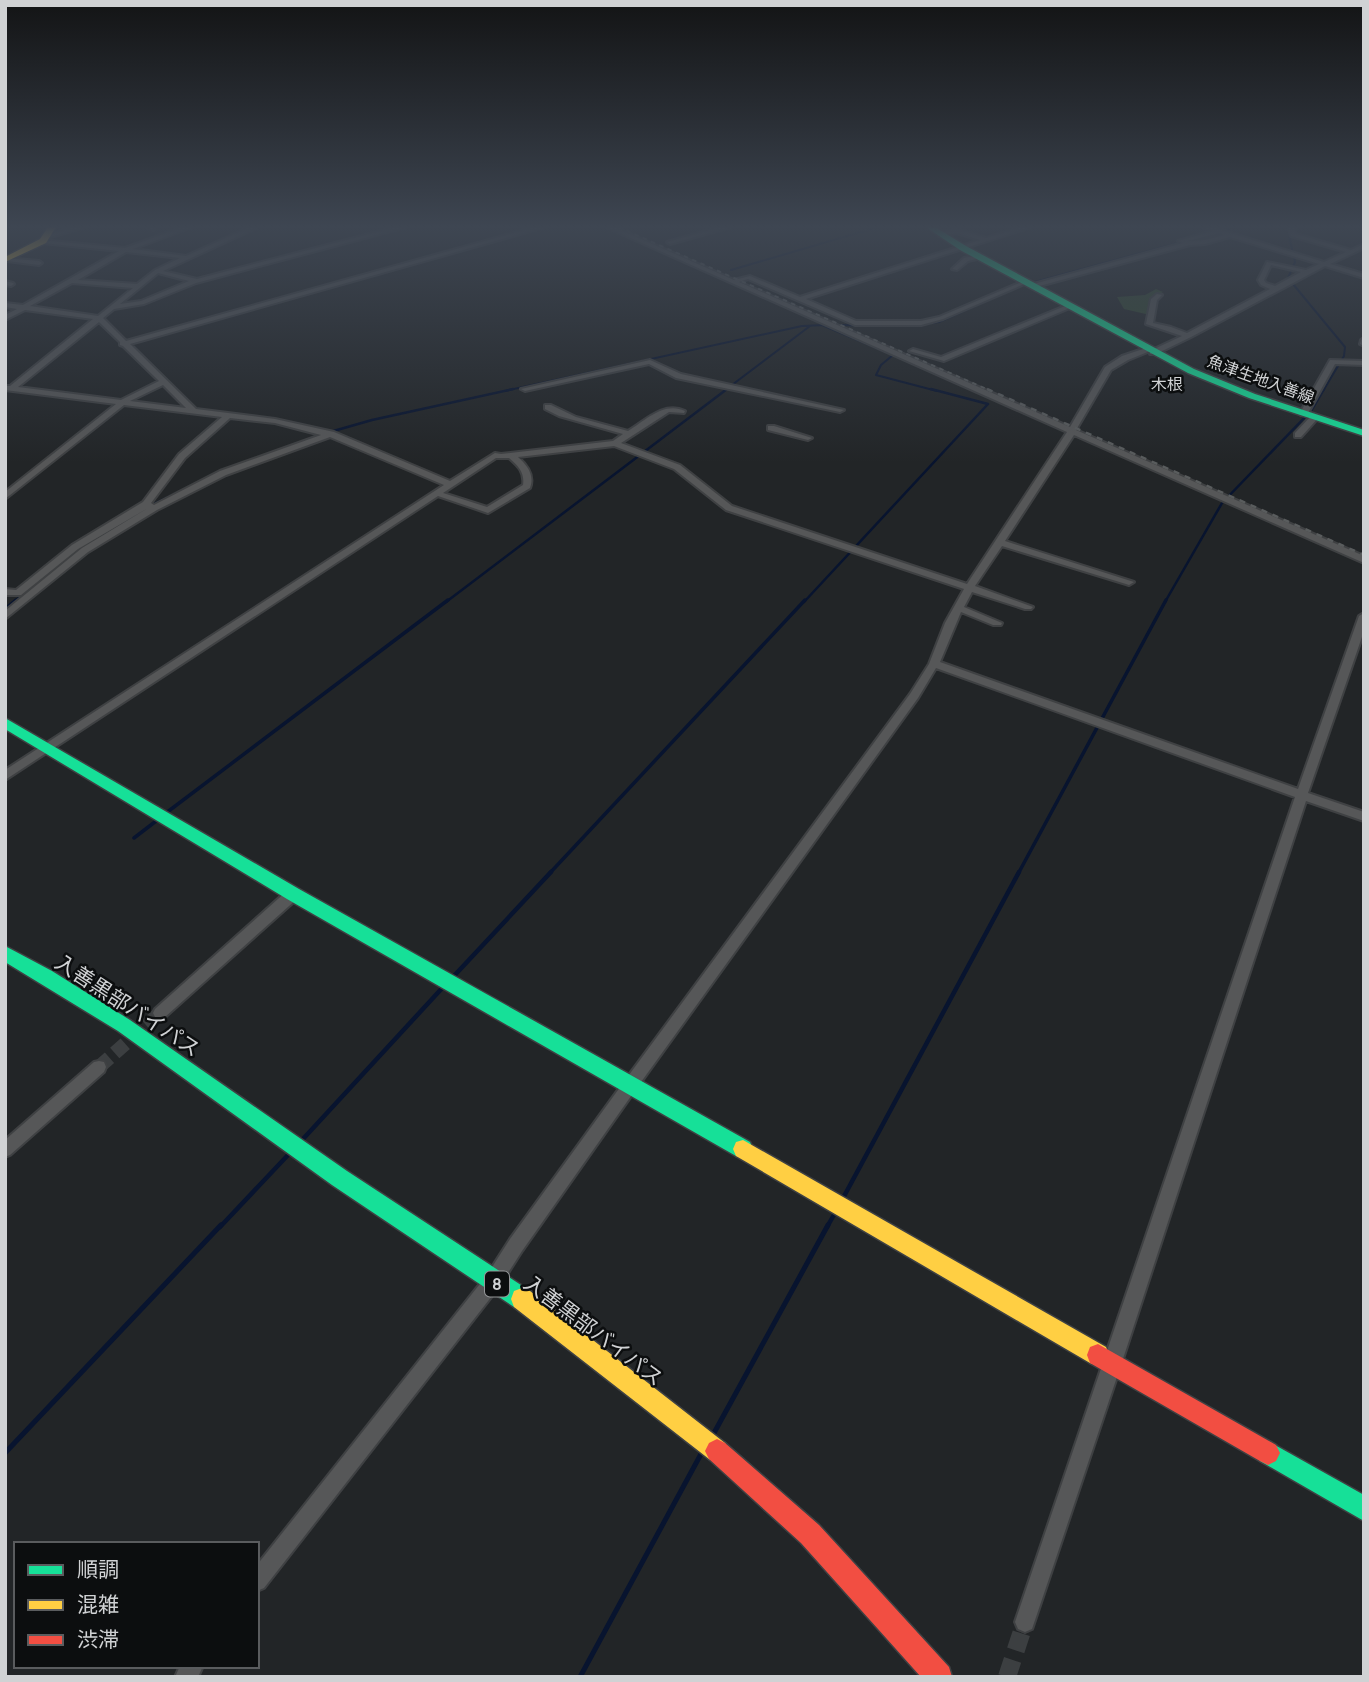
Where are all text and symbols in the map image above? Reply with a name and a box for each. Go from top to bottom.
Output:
street label: 魚津生地入善線 [1205,350,1317,408]
district label: 木根 [1151,373,1183,395]
street label: 入善黒部バイパス [50,948,206,1062]
street label: 入善黒部バイパス [519,1268,669,1392]
road number: 8 [485,1272,509,1296]
legend [14,1542,259,1668]
text: 順調 [77,1555,119,1583]
text: 混雑 [77,1590,119,1618]
text: 渋滞 [77,1625,119,1653]

